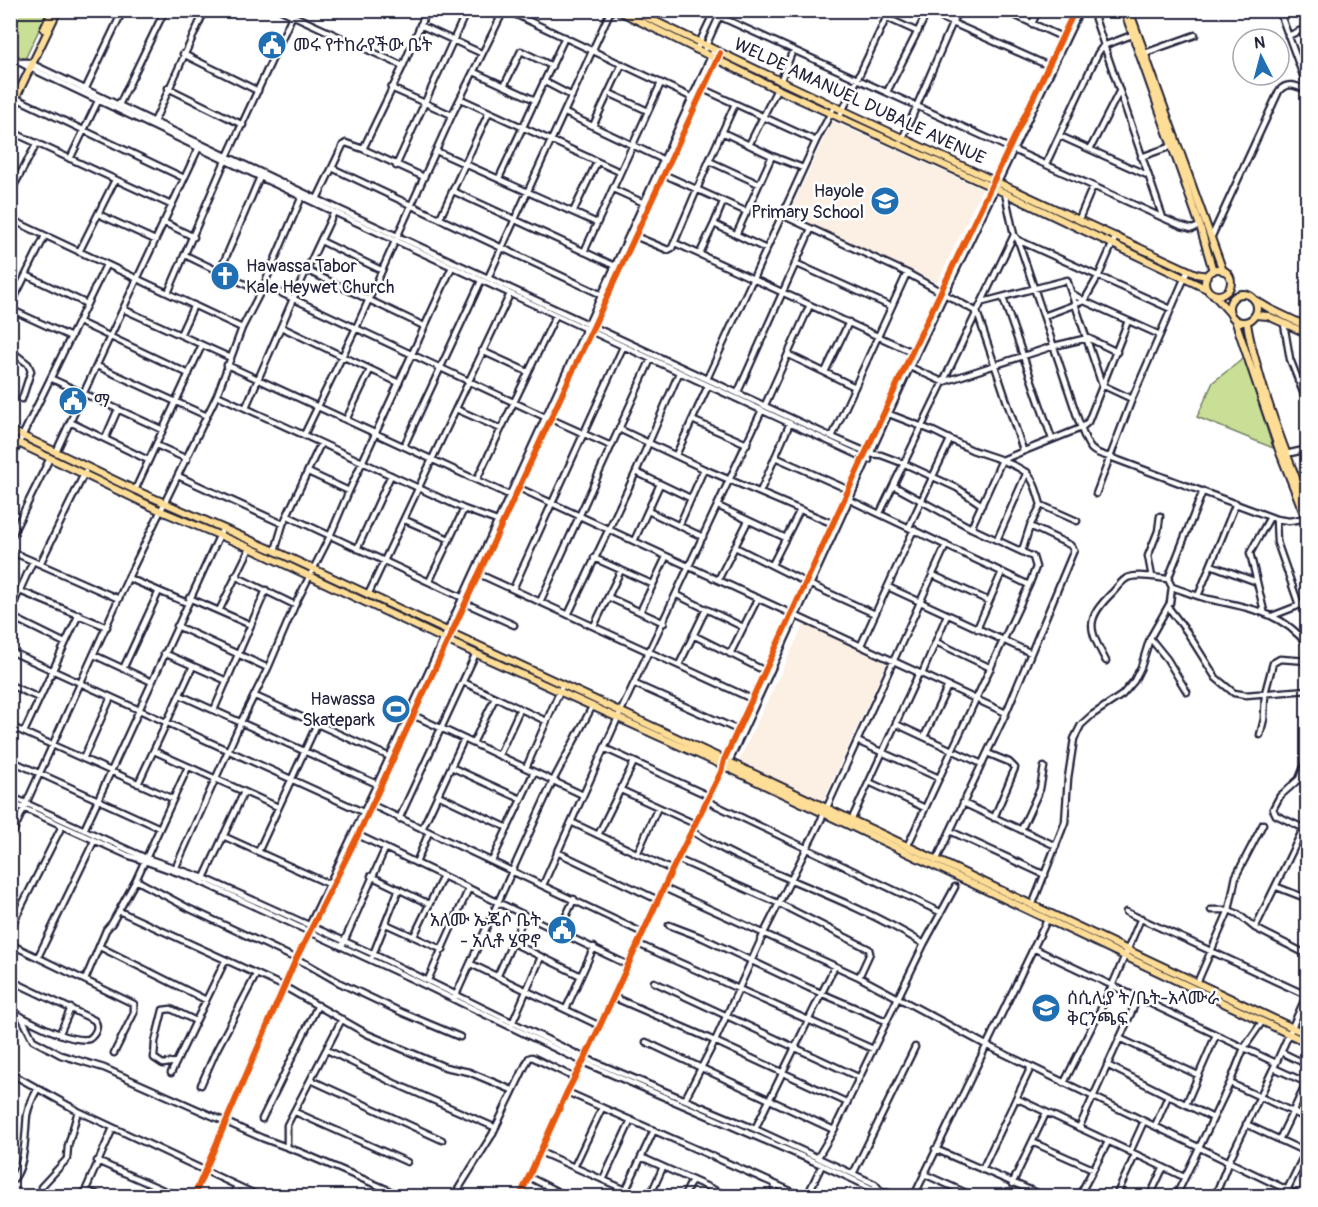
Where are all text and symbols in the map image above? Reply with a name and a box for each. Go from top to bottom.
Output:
north arrow [1231,27,1291,87]
public building icon: መሩ የተከራየችው ቤት [256,29,288,61]
street label: WELDE AMANUEL DUBALE AVENUE [730,33,989,170]
text: N [1253,33,1266,54]
place label: መሩ የተከራየችው ቤት [293,34,433,57]
place label: Hayole Primary School [751,180,864,224]
school or university icon: Hayole Primary School [869,185,901,217]
place label: Hawassa Tabor Kale Heywet Church [246,255,394,299]
church icon: Hawassa Tabor Kale Heywet Church [209,260,241,292]
public building icon: ማ [57,385,89,417]
place label: ማ [94,390,110,413]
place label: Hawassa Skatepark [302,688,375,732]
sports icon: Hawassa Skatepark [380,693,412,725]
place label: አለሙ ኤጄሶ ቤት - አሊቶ ሄዋኖ [430,909,541,953]
public building icon: አለሙ ኤጄሶ ቤት - አሊቶ ሄዋኖ [546,914,578,946]
place label: ሰሲሊያ ት/ቤት-አላሙራ ቅርንጫፍ [1067,987,1219,1031]
school or university icon: ሰሲሊያ ት/ቤት-አላሙራ ቅርንጫፍ [1030,992,1062,1024]

